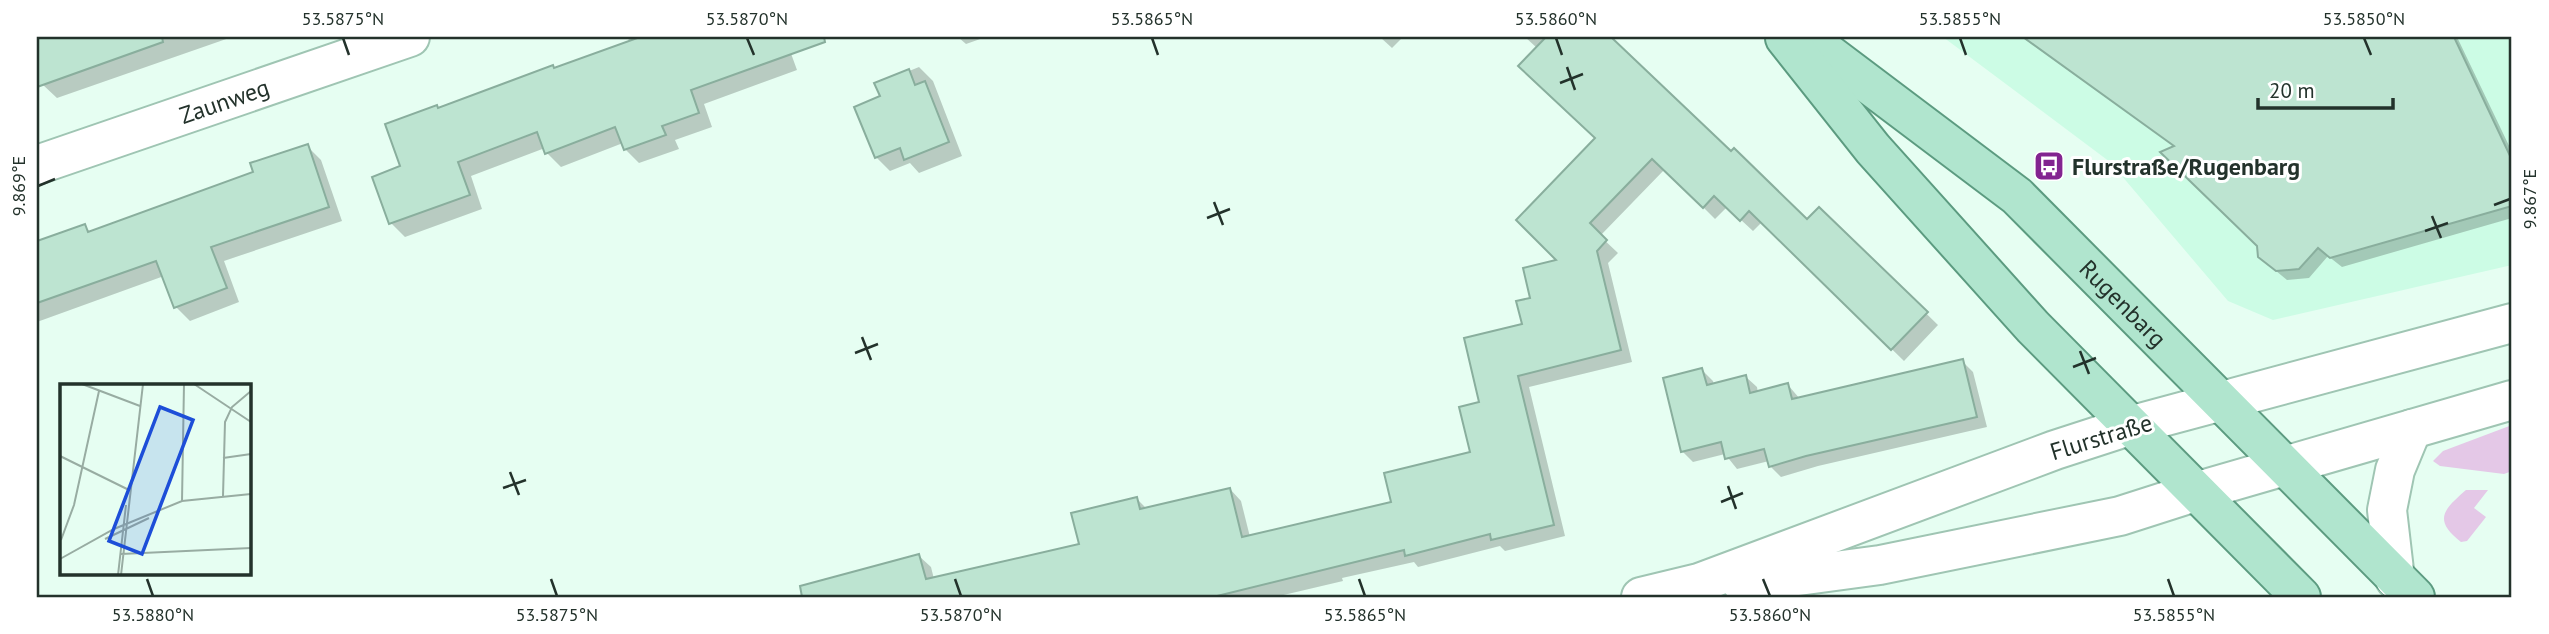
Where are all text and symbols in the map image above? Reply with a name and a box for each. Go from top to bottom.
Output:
text: 53.5875°N [302,7,384,30]
text: 53.5870°N [706,7,788,30]
text: 53.5865°N [1111,7,1193,30]
text: 53.5860°N [1515,7,1597,30]
text: 53.5855°N [1919,7,2001,30]
text: 53.5850°N [2323,7,2405,30]
scale bar [2258,66,2393,110]
street label: Zaunweg [175,71,273,130]
text: 20 m [2269,77,2315,104]
bus stop icon: Flurstraße/Rugenbarg [2032,149,2066,183]
place label: Flurstraße/Rugenbarg [2072,151,2300,182]
text: 9.869°E [7,156,30,216]
text: 9.867°E [2518,169,2541,229]
street label: Rugenbarg [2073,253,2173,353]
inset map [60,384,250,574]
street label: Flurstraße [2046,407,2156,467]
text: 53.5880°N [112,603,194,626]
text: 53.5875°N [516,603,598,626]
text: 53.5870°N [920,603,1002,626]
text: 53.5865°N [1324,603,1406,626]
text: 53.5860°N [1729,603,1811,626]
text: 53.5855°N [2133,603,2215,626]

